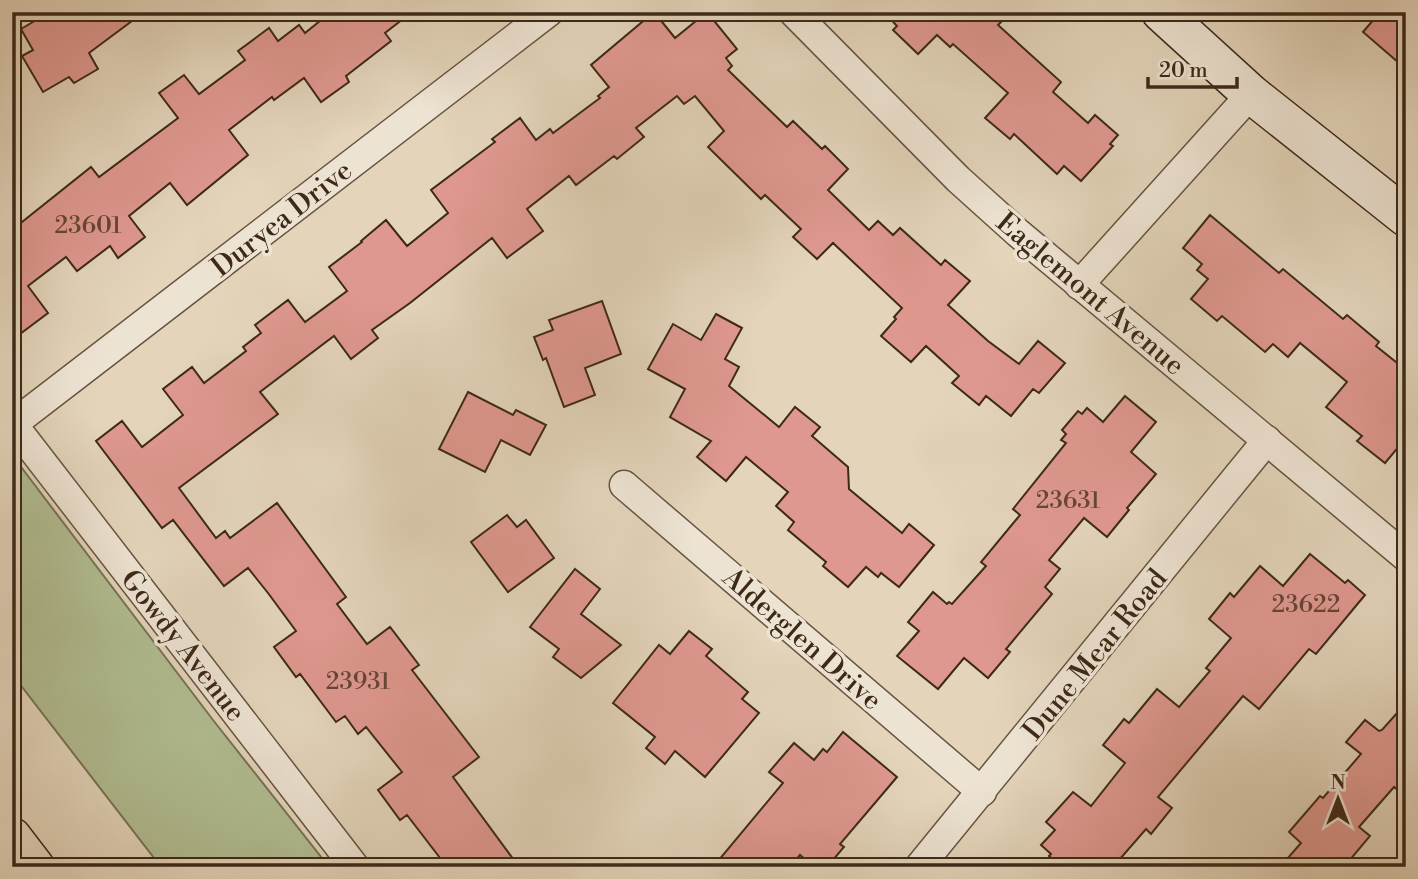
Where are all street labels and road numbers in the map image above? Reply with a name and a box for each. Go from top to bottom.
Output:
street label: Duryea Drive [204,153,359,285]
street label: Eaglemont Avenue [989,205,1191,383]
street label: Alderglen Drive [714,560,889,718]
street label: Dune Mear Road [1015,562,1175,748]
street label: Gowdy Avenue [113,563,253,729]

